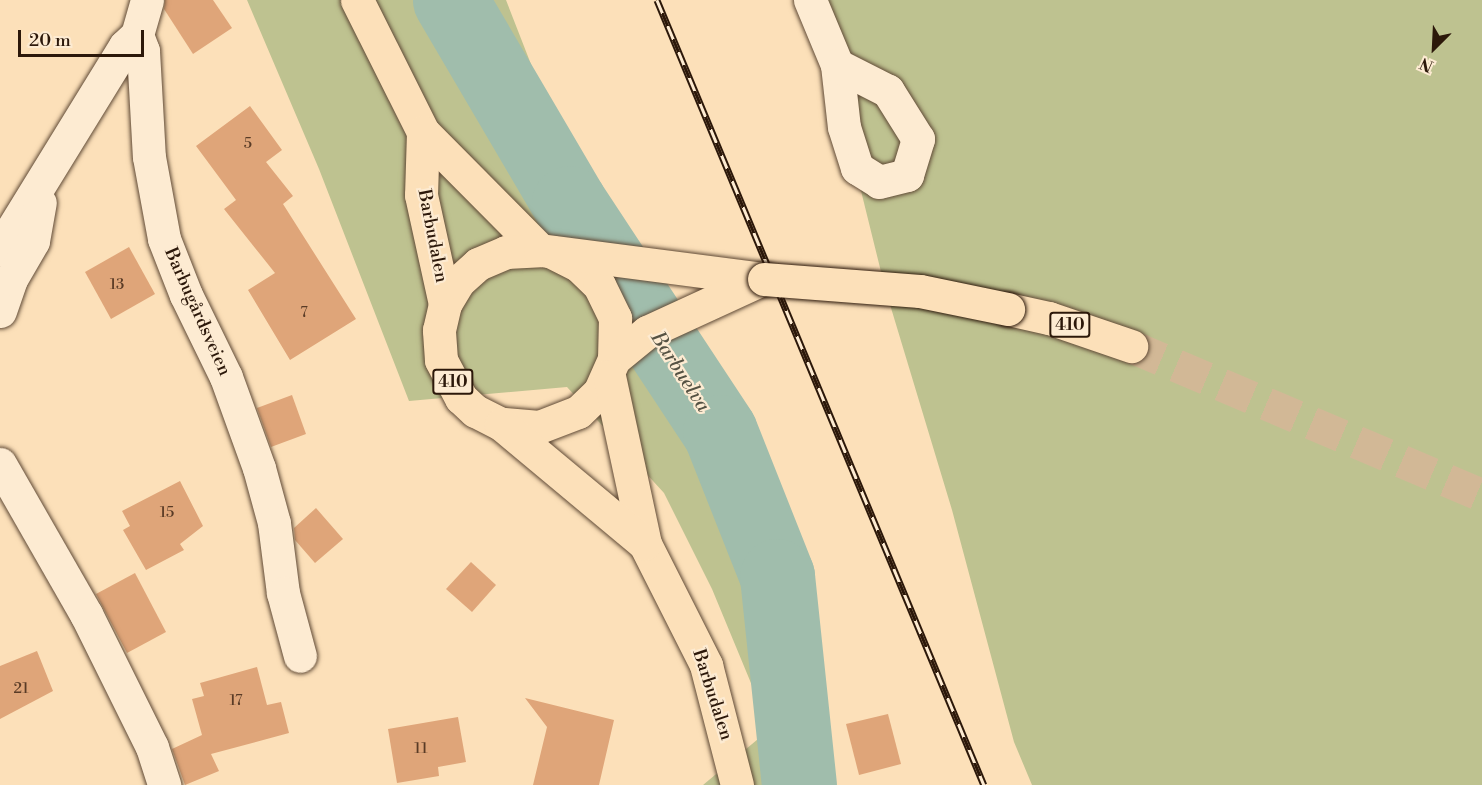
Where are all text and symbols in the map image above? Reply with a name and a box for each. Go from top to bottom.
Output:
scale bar [21,18,147,56]
north arrow [1404,18,1464,78]
text: 20 m [29,29,71,52]
text: N [1417,53,1437,76]
house number: 5 [244,135,252,153]
street label: Barbudalen [412,188,452,284]
street label: Barbugårdsveien [159,245,235,379]
house number: 13 [110,276,124,294]
house number: 7 [300,304,308,322]
road number: 410 [1049,312,1091,338]
water label: Barbuelva [645,327,715,417]
road number: 410 [432,369,474,395]
house number: 15 [160,504,174,522]
street label: Barbudalen [687,647,737,743]
house number: 21 [13,680,29,698]
house number: 17 [229,692,243,710]
house number: 11 [414,740,428,758]

